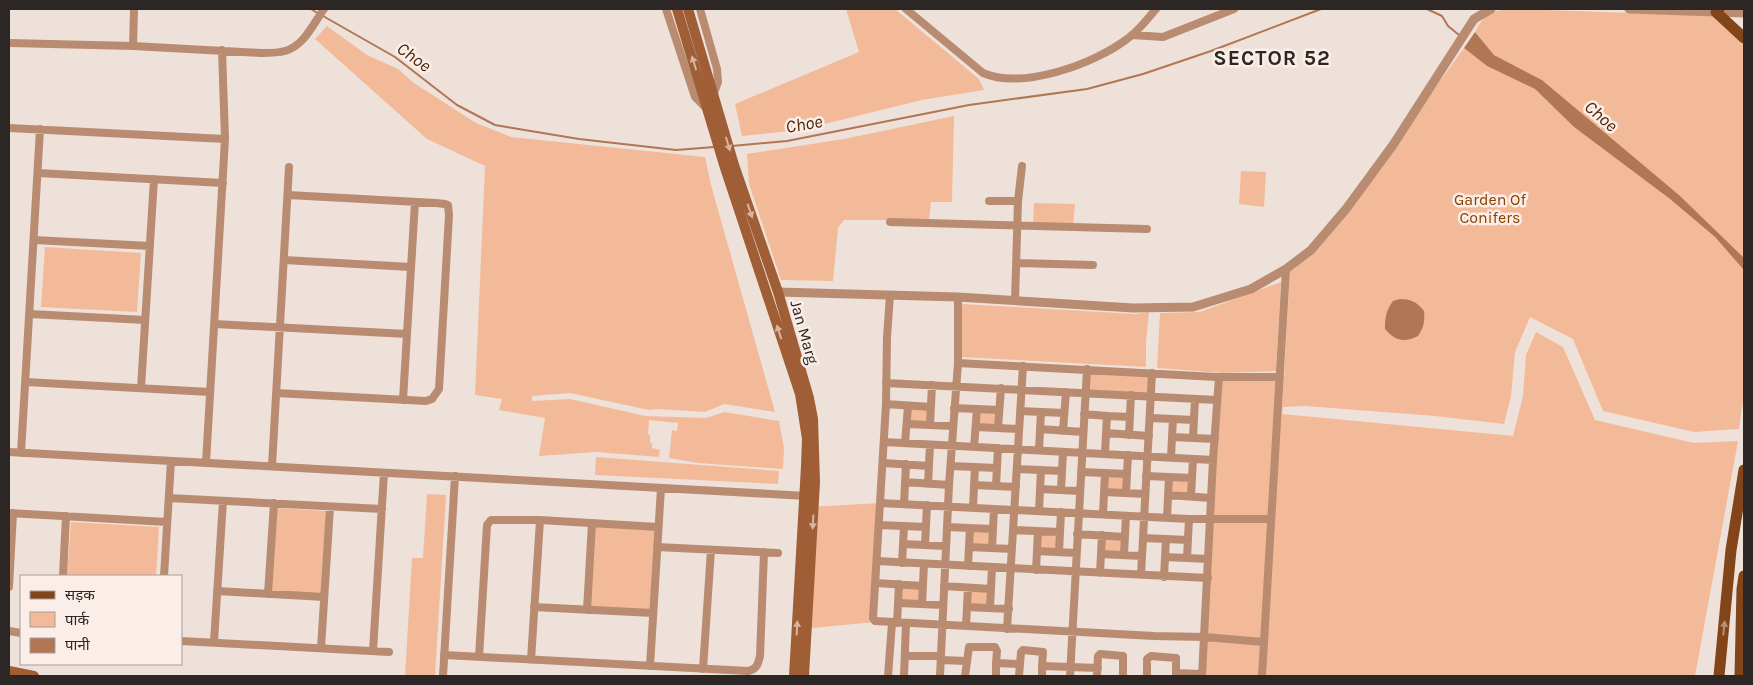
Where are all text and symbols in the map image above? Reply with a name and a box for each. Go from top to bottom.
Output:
water label: Choe [393,37,435,77]
district label: SECTOR 52 [1213,46,1331,70]
one-way arrow [689,55,697,70]
water label: Choe [1580,96,1622,136]
water label: Choe [784,110,824,138]
one-way arrow [724,137,732,152]
park label: Garden Of Conifers [1454,190,1526,227]
one-way arrow [747,204,754,219]
street label: Jan Marg [786,298,823,366]
one-way arrow [775,324,783,339]
one-way arrow [808,514,816,530]
legend [20,575,182,665]
text: सड़क [65,586,95,604]
text: पार्क [65,611,89,629]
one-way arrow [793,619,801,635]
one-way arrow [1720,619,1728,635]
text: पानी [65,636,91,654]

